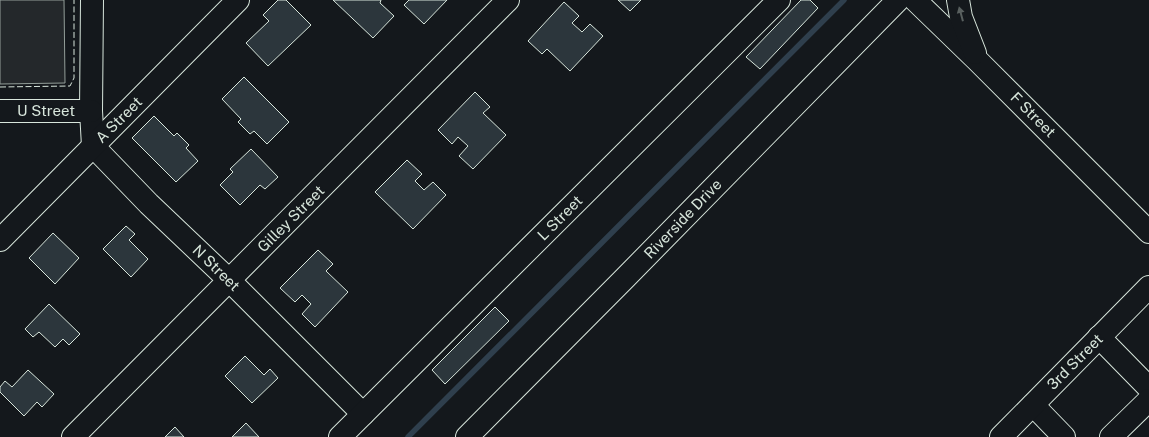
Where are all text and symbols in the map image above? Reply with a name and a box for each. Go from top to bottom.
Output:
one-way arrow [957,7,965,22]
street label: F Street [1007,89,1059,141]
street label: A Street [92,93,145,146]
street label: U Street [17,102,75,119]
street label: Riverside Drive [641,175,725,262]
street label: Gilley Street [254,182,328,255]
street label: L Street [534,192,586,244]
street label: N Street [189,241,244,294]
street label: 3rd Street [1043,330,1106,393]

